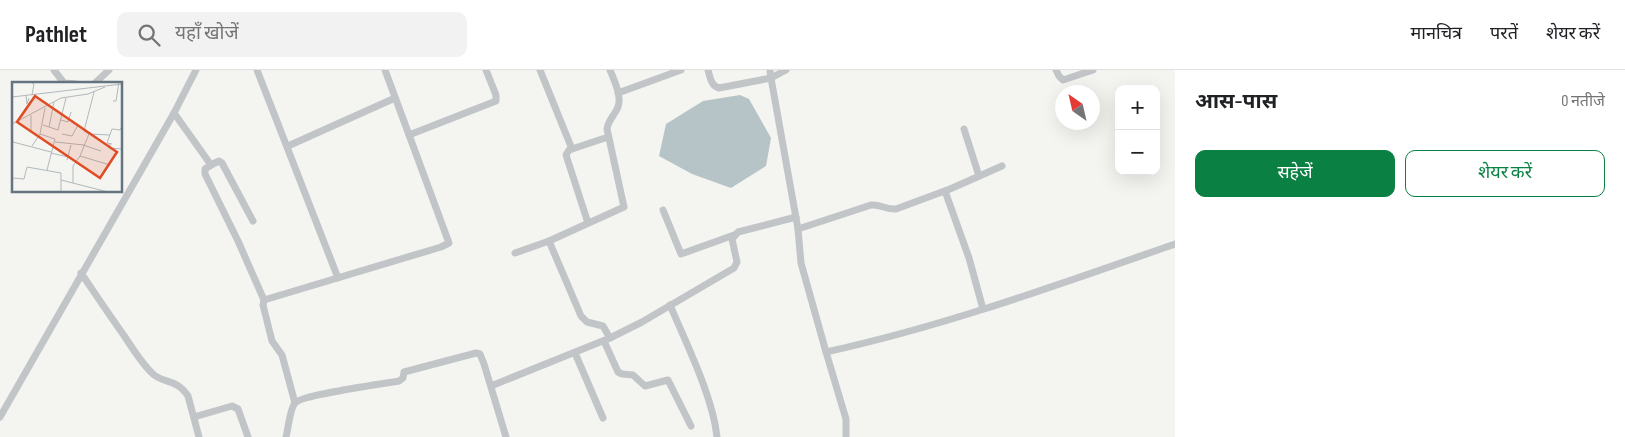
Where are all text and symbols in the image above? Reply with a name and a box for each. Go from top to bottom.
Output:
search box [117,12,467,57]
text: Pathlet [25,20,87,49]
icon: search [135,21,163,49]
text: यहाँ खोजें [175,22,239,45]
text: मानचित्र [1411,23,1462,44]
text: परतें [1490,23,1518,44]
text: शेयर करें [1546,23,1600,44]
inset map [12,82,122,192]
north arrow [1055,85,1100,130]
map controls [1115,85,1160,175]
button: + [1115,85,1160,130]
text: आस-पास [1195,89,1277,114]
text: 0 नतीजे [1561,92,1605,111]
button: − [1115,130,1160,175]
button: सहेजें [1195,150,1395,197]
button: शेयर करें [1405,150,1605,197]

